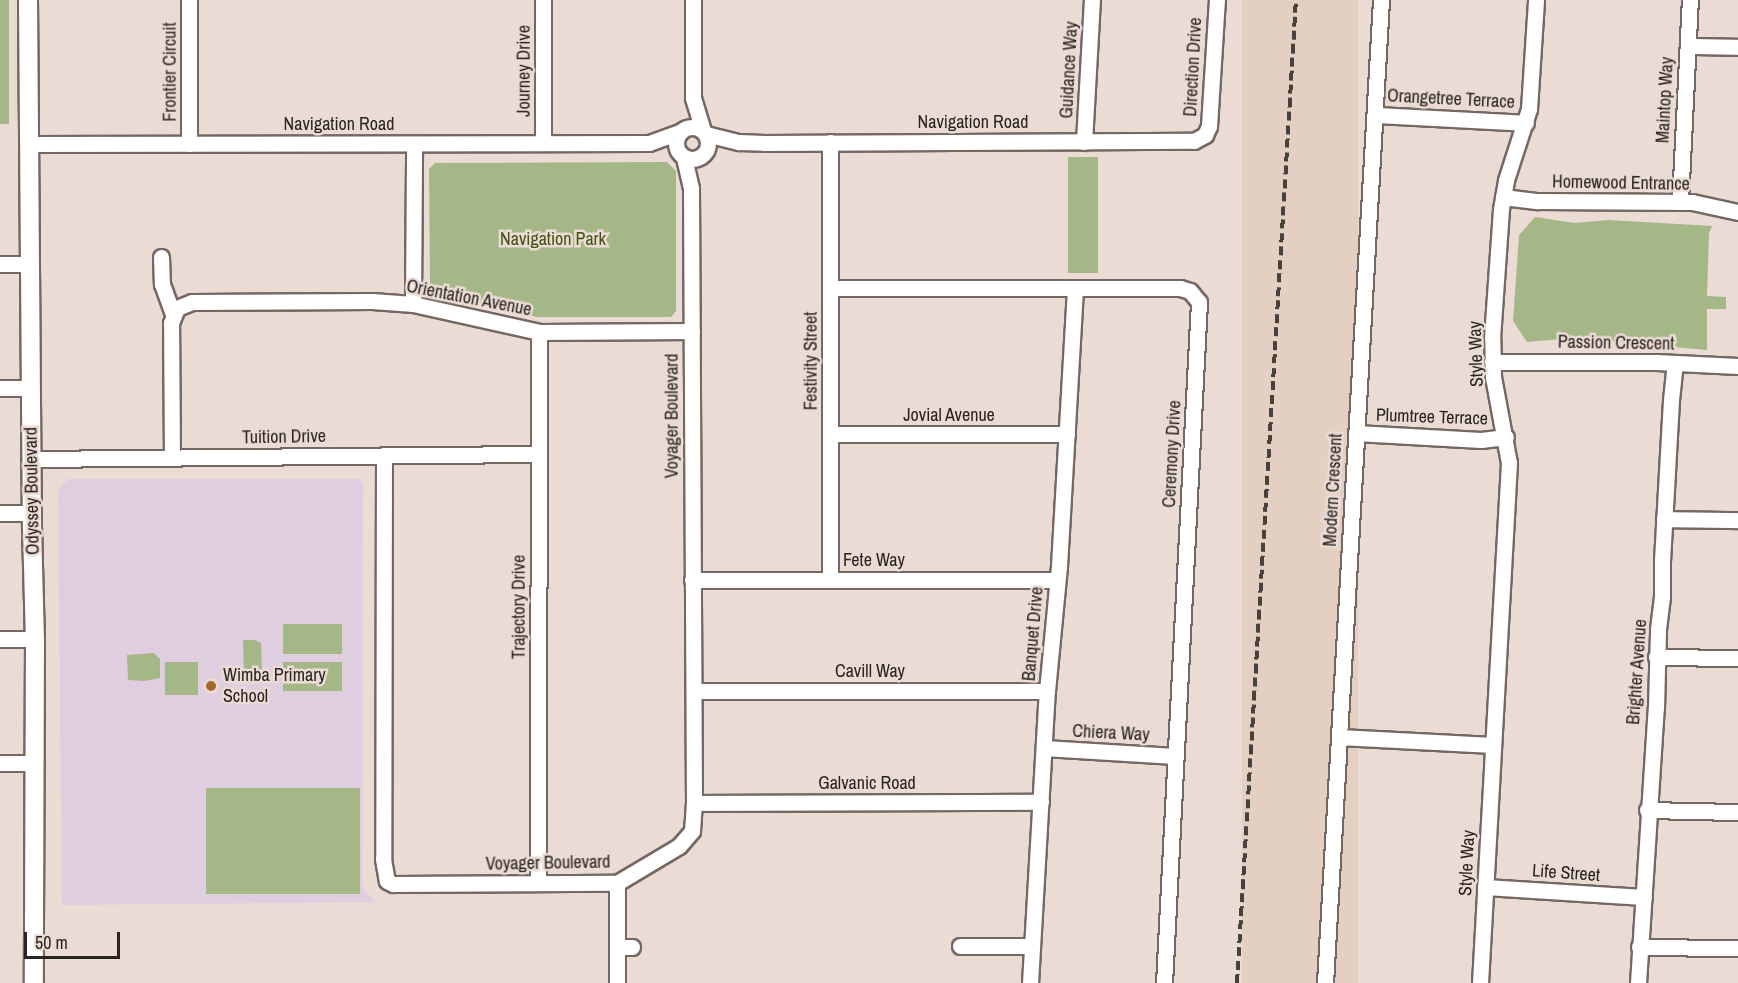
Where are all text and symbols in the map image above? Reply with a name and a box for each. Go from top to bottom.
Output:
street label: Direction Drive [1180,17,1206,117]
street label: Guidance Way [1056,21,1082,119]
street label: Frontier Circuit [159,22,181,122]
street label: Journey Drive [513,25,535,117]
street label: Maintop Way [1652,56,1678,144]
street label: Orangetree Terrace [1387,85,1515,113]
street label: Navigation Road [918,111,1028,133]
street label: Navigation Road [284,113,394,135]
street label: Homewood Entrance [1552,171,1690,195]
park label: Navigation Park [500,228,606,250]
street label: Orientation Avenue [404,275,534,321]
street label: Festivity Street [800,312,822,410]
street label: Style Way [1464,321,1488,387]
street label: Passion Crescent [1558,331,1674,355]
street label: Voyager Boulevard [661,354,683,478]
street label: Ceremony Drive [1158,400,1186,508]
street label: Jovial Avenue [903,404,995,426]
street label: Plumtree Terrace [1375,404,1489,430]
street label: Tuition Drive [242,425,326,449]
street label: Odyssey Boulevard [20,427,44,555]
street label: Modern Crescent [1319,433,1347,547]
street label: Fete Way [843,549,905,571]
street label: Trajectory Drive [508,555,530,659]
street label: Banquet Drive [1018,586,1048,682]
street label: Brighter Avenue [1623,618,1651,726]
street label: Cavill Way [835,660,905,682]
place label: Wimba Primary School [223,665,326,708]
marker: Wimba Primary School [204,679,218,693]
street label: Chiera Way [1072,720,1150,746]
street label: Galvanic Road [818,772,916,794]
street label: Style Way [1454,830,1480,896]
street label: Voyager Boulevard [485,851,611,875]
street label: Life Street [1531,860,1601,886]
scale bar [27,920,123,958]
text: 50 m [35,930,68,955]

